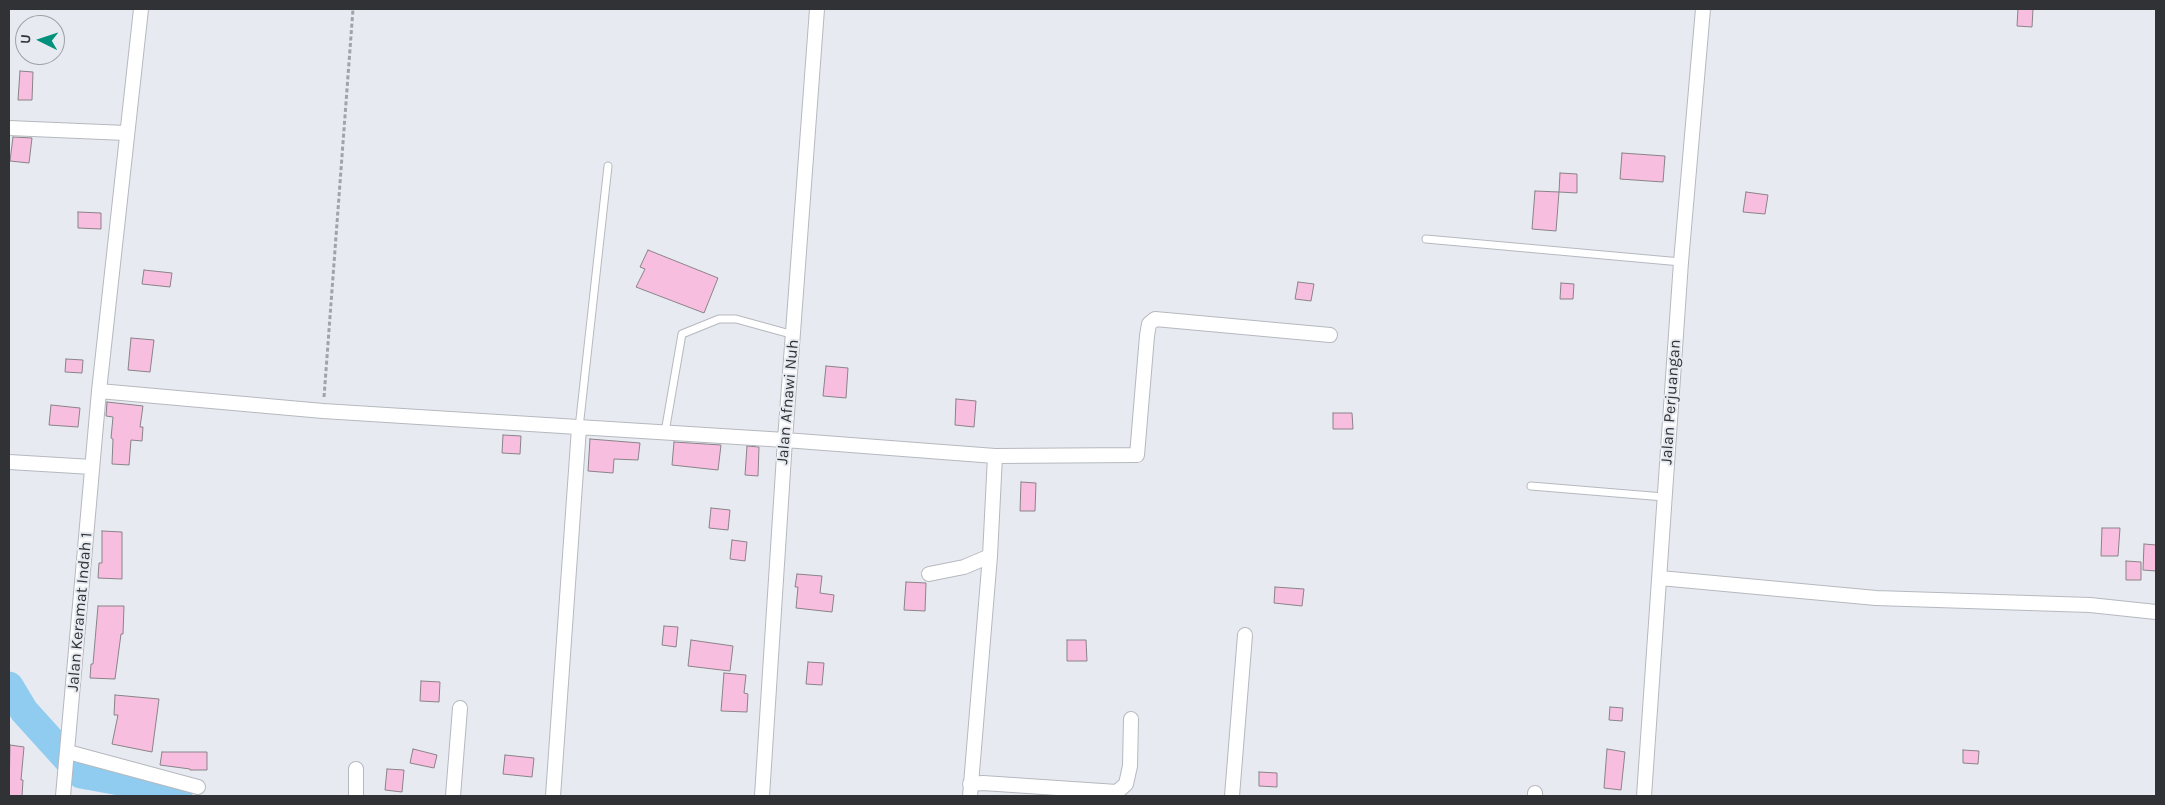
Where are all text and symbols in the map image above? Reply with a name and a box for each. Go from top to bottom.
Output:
north arrow [15,15,65,65]
text: U [17,34,34,44]
street label: Jalan Afnawi Nuh [773,339,803,465]
street label: Jalan Perjuangan [1657,339,1685,465]
street label: Jalan Keramat Indah 1 [63,532,97,692]

